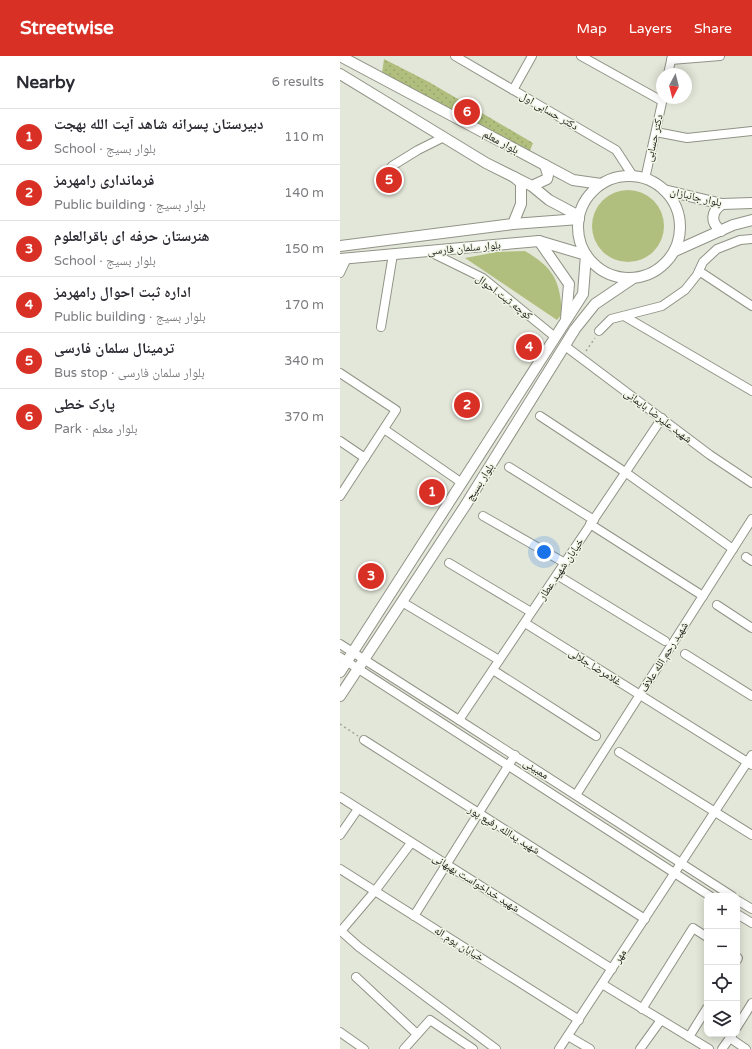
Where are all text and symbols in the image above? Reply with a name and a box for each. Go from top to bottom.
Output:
text: Streetwise [20,17,114,39]
text: Map [577,20,607,37]
text: Layers [629,20,672,37]
text: Share [694,20,732,37]
north arrow [656,68,692,104]
text: Nearby [16,72,75,93]
text: 6 results [272,74,324,90]
street label: دکتر حسابی اول [518,89,581,133]
pin: 6 [454,97,480,127]
street label: دکتر حسابی [642,113,666,163]
text: دبیرستان پسرانه شاهد آیت الله بهجت [54,115,264,133]
street label: بلوار معلم [480,127,521,158]
text: 1 [25,129,33,145]
text: 110 m [284,129,324,145]
text: School · بلوار بسیج [54,141,156,157]
pin: 5 [376,165,402,195]
text: فرمانداری رامهرمز [54,171,154,189]
text: 2 [25,185,33,201]
text: 140 m [284,185,324,201]
street label: بلوار جانبازان [669,185,723,209]
text: Public building · بلوار بسیج [54,197,206,213]
text: هنرستان حرفه ای باقرالعلوم [54,227,209,245]
street label: بلوار سلمان فارسی [427,238,501,258]
text: 3 [25,241,33,257]
text: 150 m [284,241,324,257]
text: School · بلوار بسیج [54,253,156,269]
street label: کوچه ثبت احوال [473,272,535,323]
text: اداره ثبت احوال رامهرمز [54,283,191,301]
text: 4 [25,297,33,313]
text: 170 m [284,297,324,313]
text: Public building · بلوار بسیج [54,309,206,325]
pin: 4 [516,332,542,362]
text: ترمینال سلمان فارسی [54,339,174,357]
text: 5 [25,353,33,369]
text: 340 m [284,353,324,369]
text: Bus stop · بلوار سلمان فارسی [54,365,205,381]
street label: شهید علیرضا بایمانی [621,386,695,446]
pin: 2 [454,390,480,420]
text: پارک خطی [54,395,115,413]
text: 6 [25,409,33,425]
text: 370 m [284,409,324,425]
text: Park · بلوار معلم [54,421,138,437]
street label: بلوار بسیج [463,461,497,503]
pin: 1 [419,477,445,507]
street label: خیابان شهید عطار [535,536,586,603]
your location [534,542,554,562]
pin: 3 [358,561,384,591]
street label: شهید رحم الله علاف [637,619,692,695]
street label: غلامرضا جلالی [566,646,624,689]
street label: ممبینی [521,756,551,782]
street label: شهید یدالله رفیع پور [465,802,542,857]
street label: شهید خداخواست بهبهانی [430,851,522,915]
map controls [704,893,740,1037]
button: + [704,893,740,929]
street label: خیابان یوم اله [432,924,486,964]
button: − [704,929,740,965]
street label: مهر [610,947,629,966]
button: locate [704,965,740,1001]
button: layers [704,1001,740,1037]

